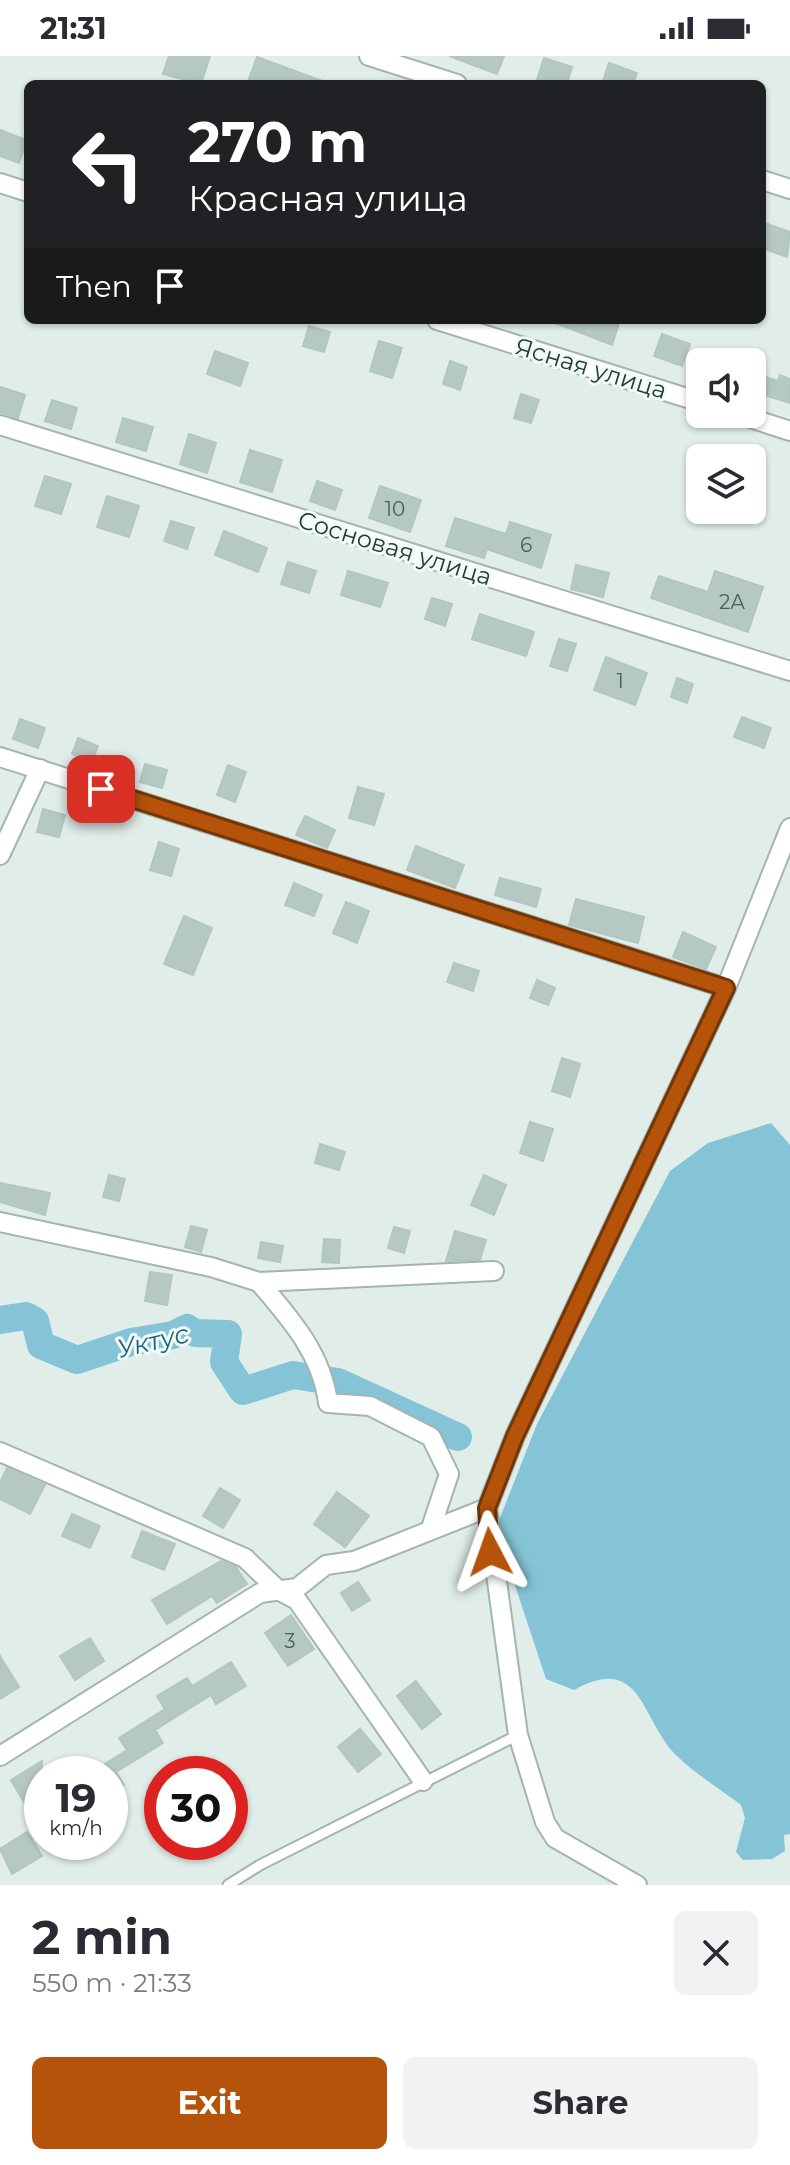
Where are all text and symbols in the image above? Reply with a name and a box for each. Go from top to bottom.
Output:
text: 21:31 [40,10,107,47]
text: 270 m [188,108,367,176]
icon: left [56,112,160,216]
text: Красная улица [188,176,468,220]
icon: arrive [148,264,192,308]
text: Then [56,268,132,305]
street label: Ясная улица [512,331,670,405]
map controls [686,348,766,524]
button: sound [686,348,766,428]
button: layers [686,444,766,524]
house number: 10 [385,497,405,521]
street label: Сосновая улица [295,505,495,591]
house number: 6 [520,533,532,557]
house number: 2А [719,590,745,614]
house number: 1 [616,669,624,693]
pin [67,755,135,823]
icon: arrive [79,767,123,811]
water label: Уктус [114,1317,192,1365]
position arrow [448,1510,532,1594]
house number: 3 [284,1629,296,1653]
speed limit sign: 30 [144,1756,248,1860]
text: 19 [55,1773,97,1822]
text: km/h [49,1816,103,1840]
text: 2 min [32,1908,172,1966]
button: close [674,1911,758,1995]
text: 550 m · 21:33 [32,1967,192,1999]
button: Exit [32,2057,387,2149]
button: Share [403,2057,758,2149]

